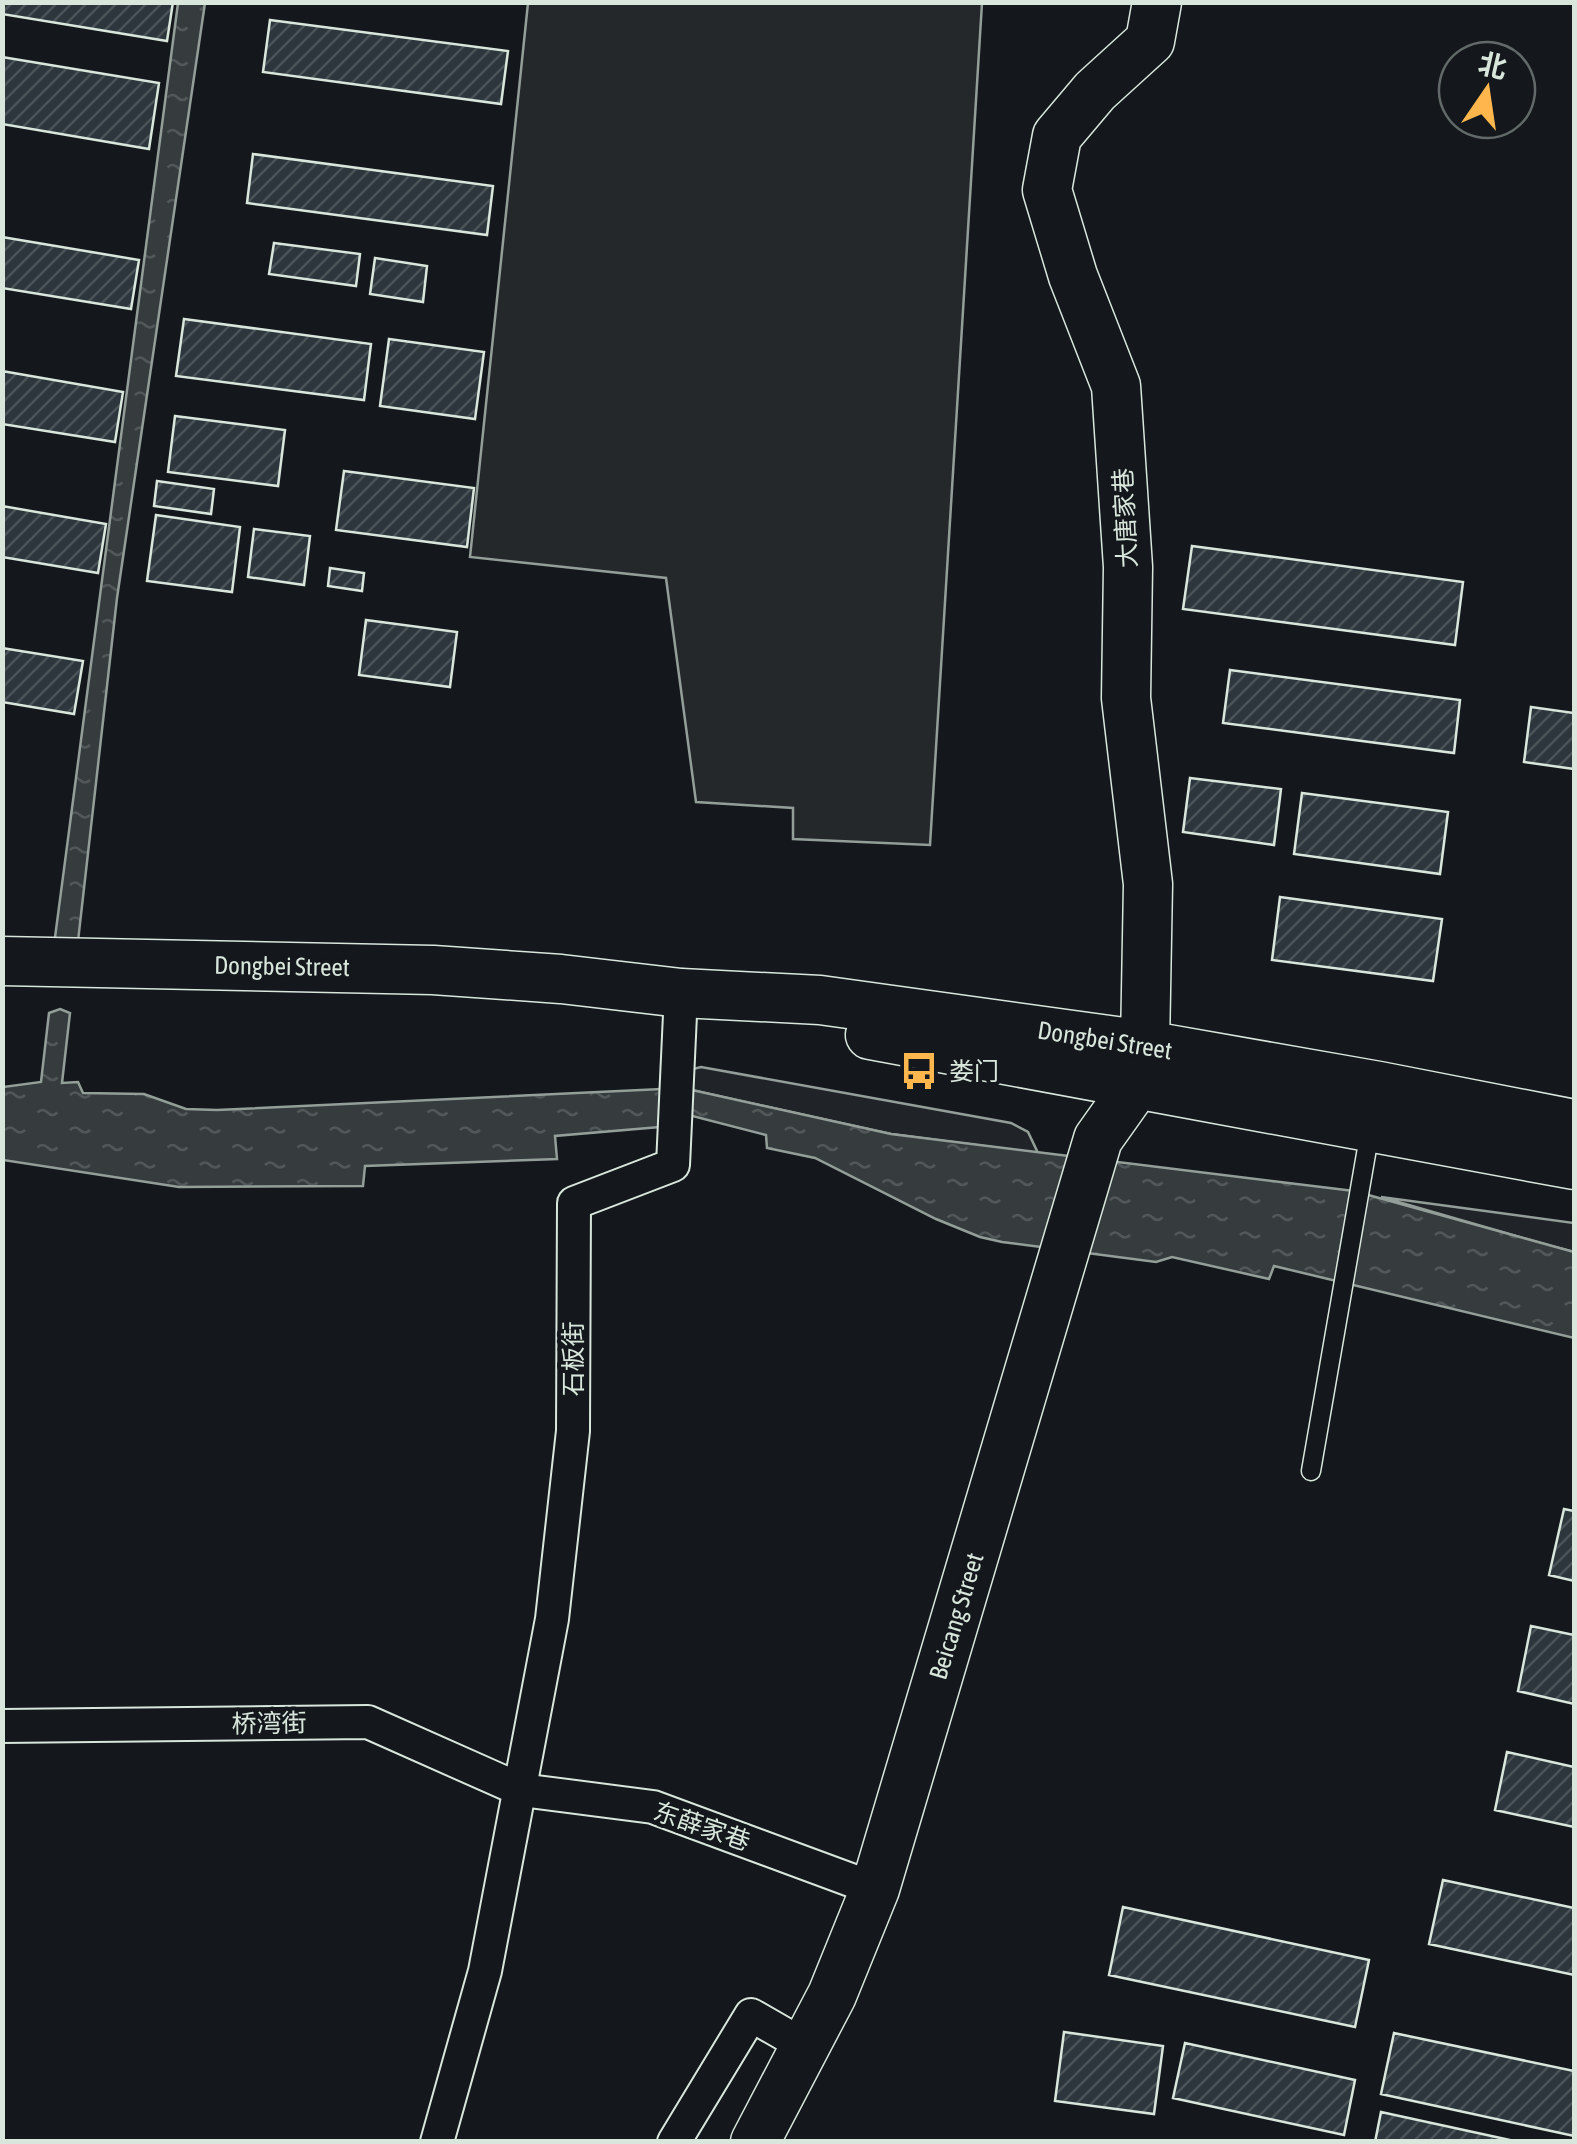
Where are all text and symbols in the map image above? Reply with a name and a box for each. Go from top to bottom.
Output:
north arrow [1437,40,1537,140]
text: 北 [1475,47,1510,84]
street label: 大唐家巷 [1108,467,1142,569]
street label: Dongbei Street [214,951,350,981]
street label: Dongbei Street [1036,1016,1174,1064]
bus stop icon: 娄门 [898,1050,940,1092]
place label: 娄门 [949,1057,999,1085]
street label: 石板街 [559,1321,587,1397]
street label: Beicang Street [923,1549,989,1683]
street label: 桥湾街 [231,1708,307,1738]
street label: 东薛家巷 [650,1796,754,1856]

